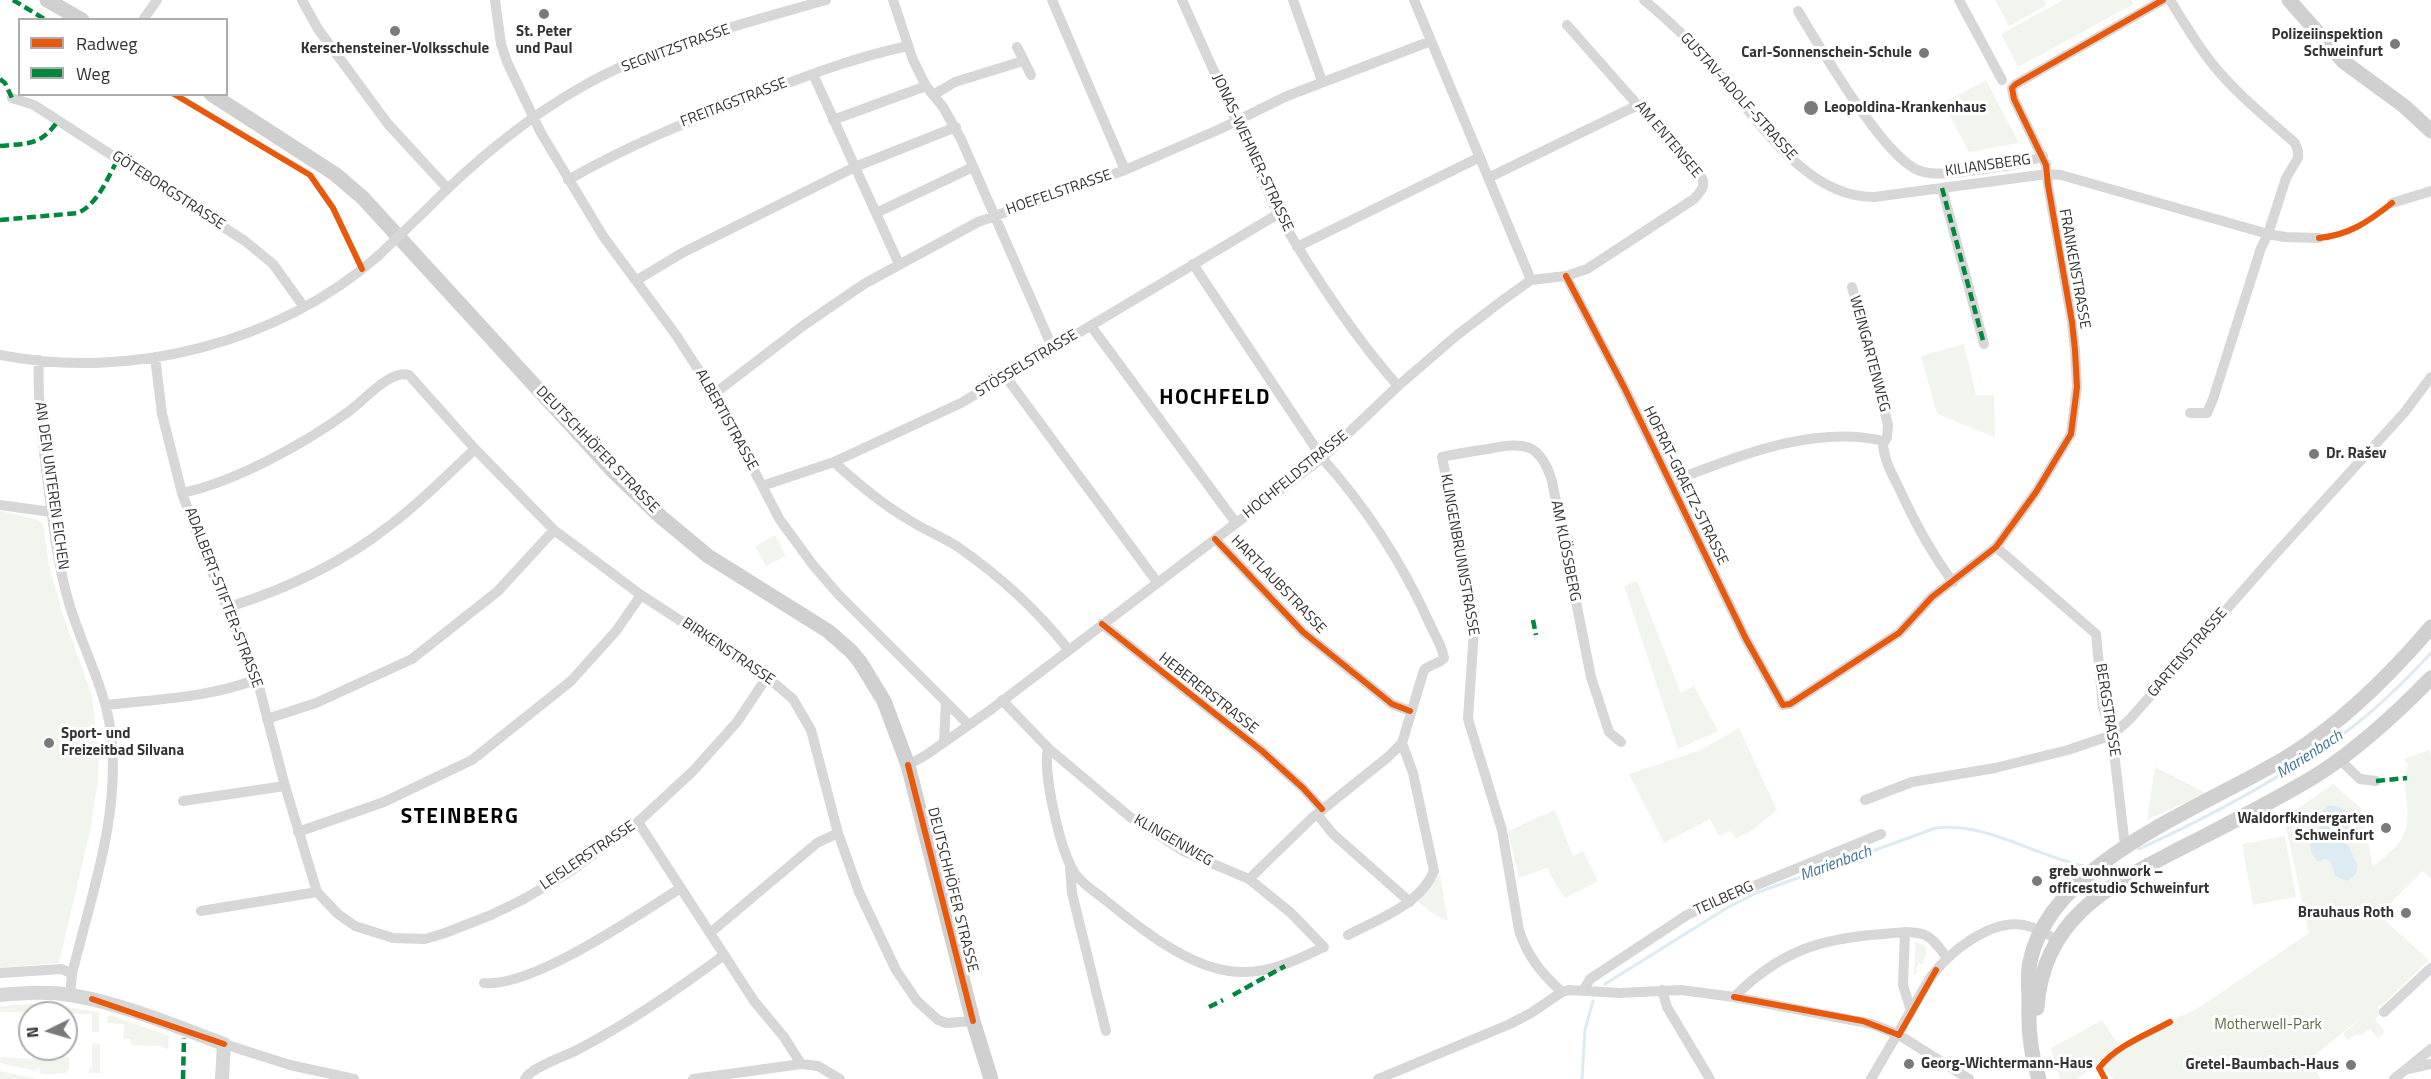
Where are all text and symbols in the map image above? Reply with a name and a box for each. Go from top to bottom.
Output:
marker: St. Peter und Paul [537,7,551,21]
legend [18,18,228,96]
street label: SEGNITZSTRASSE [619,21,733,77]
place label: St. Peter und Paul [516,23,572,58]
marker: Kerschensteiner-Volksschule [388,24,402,38]
place label: Polizeiinspektion Schweinfurt [2272,26,2383,61]
street label: GUSTAV-ADOLF-STRASSE [1676,29,1800,165]
text: Radweg [76,30,138,57]
marker: Polizeiinspektion Schweinfurt [2388,37,2402,51]
place label: Kerschensteiner-Volksschule [301,40,489,58]
place label: Carl-Sonnenschein-Schule [1741,44,1912,62]
marker: Carl-Sonnenschein-Schule [1917,46,1931,60]
text: Weg [76,60,110,87]
street label: JONAS-WEHNER-STRASSE [1208,71,1296,235]
street label: FREITAGSTRASSE [678,74,790,132]
street label: AM ENTENSEE [1631,98,1705,182]
marker: Leopoldina-Krankenhaus [1802,99,1820,117]
place label: Leopoldina-Krankenhaus [1824,99,1986,117]
street label: GÖTEBORGSTRASSE [108,148,228,234]
street label: KILIANSBERG [1944,151,2032,181]
street label: HOEFELSTRASSE [1004,167,1114,219]
street label: FRANKENSTRASSE [2055,208,2093,330]
street label: WEINGARTENWEG [1845,294,1893,414]
street label: STÖSSELSTRASSE [973,326,1081,402]
street label: ALBERTISTRASSE [691,366,761,474]
street label: DEUTSCHHÖFER STRASSE [532,383,662,517]
district label: HOCHFELD [1159,386,1271,412]
street label: AN DEN UNTEREN EICHEN [30,401,72,571]
street label: HOFRAT-GRAETZ-STRASSE [1639,404,1731,568]
street label: HOCHFELDSTRASSE [1240,427,1352,523]
place label: Dr. Rašev [2326,445,2387,463]
marker: Dr. Rašev [2307,447,2321,461]
street label: KLINGENBRUNNSTRASSE [1436,473,1482,637]
street label: AM KLÖSSBERG [1546,499,1584,603]
street label: ADALBERT-STIFTER-STRASSE [180,505,266,691]
street label: HARTLAUBSTRASSE [1227,532,1329,638]
street label: GARTENSTRASSE [2144,605,2232,701]
street label: BIRKENSTRASSE [678,614,778,690]
street label: HEBERERSTRASSE [1155,650,1261,738]
street label: BERGSTRASSE [2091,662,2123,758]
place label: Sport- und Freizeitbad Silvana [61,725,184,760]
water label: Marienbach [2274,727,2346,783]
marker: Sport- und Freizeitbad Silvana [42,736,56,750]
district label: STEINBERG [401,805,519,831]
street label: DEUTSCHHÖFER STRASSE [923,806,981,974]
place label: Waldorfkindergarten Schweinfurt [2237,810,2374,845]
street label: KLINGENWEG [1130,811,1216,871]
street label: LEISLERSTRASSE [537,818,639,894]
marker: Waldorfkindergarten Schweinfurt [2379,821,2393,835]
water label: Marienbach [1798,842,1874,886]
place label: greb wohnwork – officestudio Schweinfurt [2049,863,2209,898]
marker: greb wohnwork – officestudio Schweinfurt [2030,874,2044,888]
street label: TEILBERG [1692,878,1756,920]
place label: Brauhaus Roth [2298,904,2394,922]
marker: Brauhaus Roth [2399,906,2413,920]
north arrow [18,1001,78,1061]
park label: Motherwell-Park [2214,1016,2322,1034]
text: N [20,1026,44,1039]
place label: Georg-Wichtermann-Haus [1921,1055,2093,1073]
place label: Gretel-Baumbach-Haus [2186,1056,2339,1074]
marker: Georg-Wichtermann-Haus [1902,1057,1916,1071]
marker: Gretel-Baumbach-Haus [2344,1058,2358,1072]

